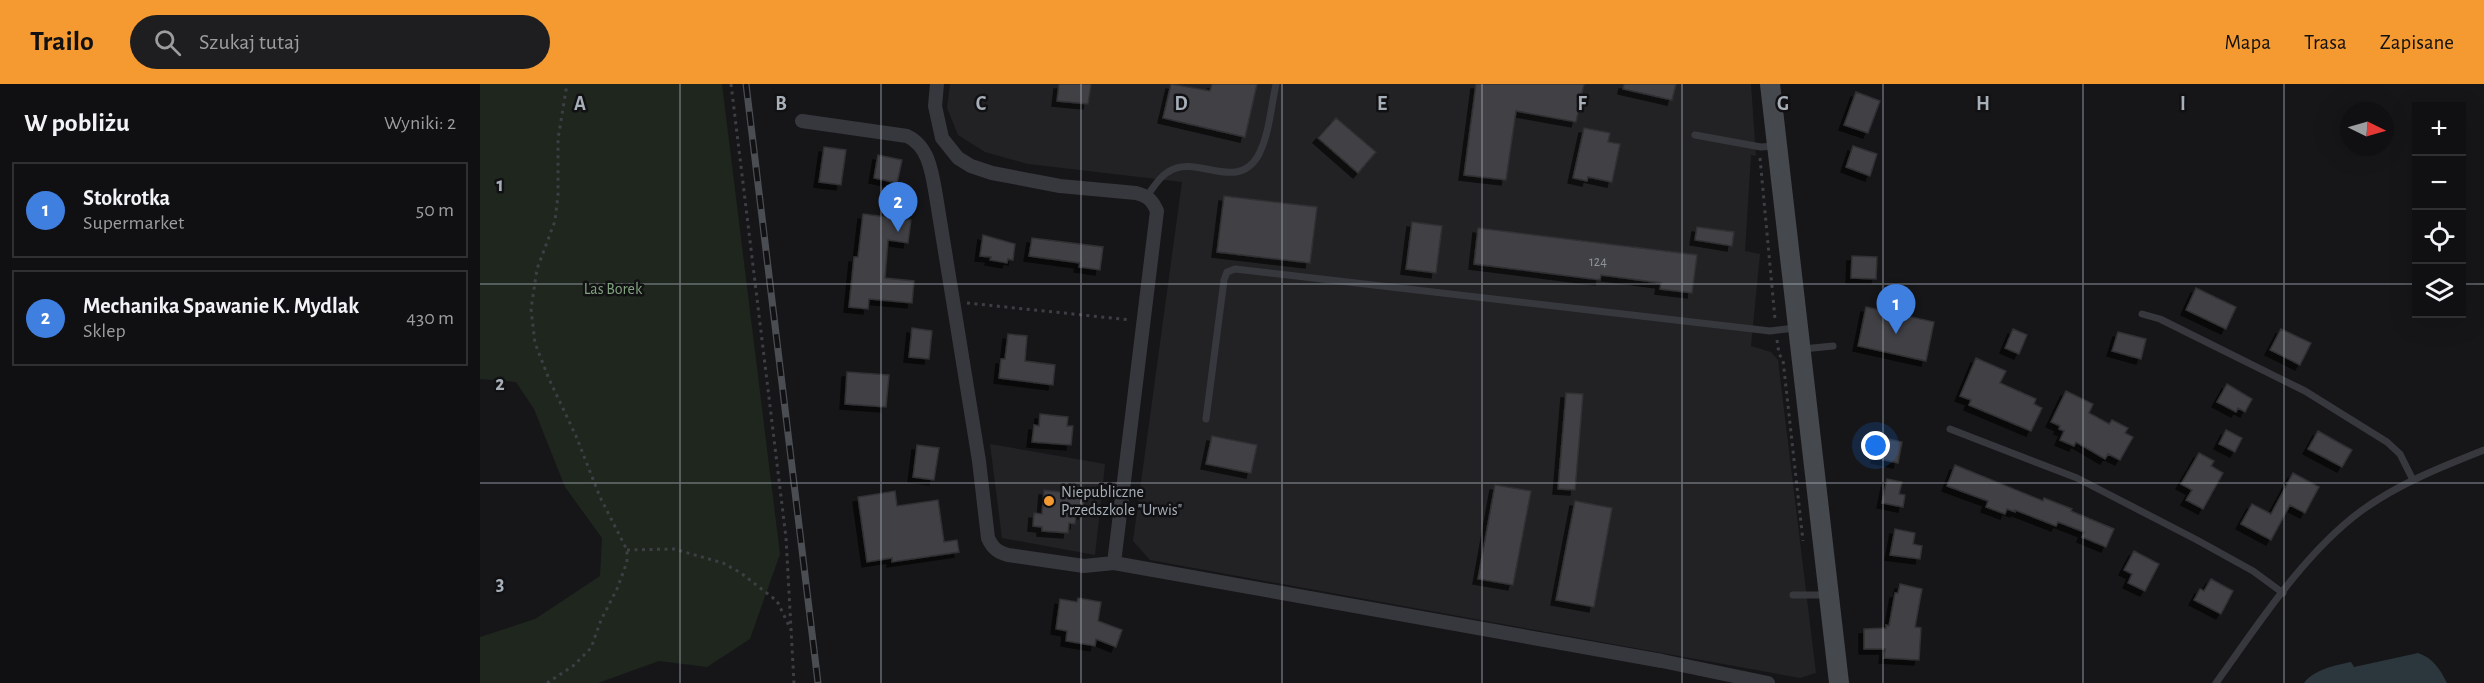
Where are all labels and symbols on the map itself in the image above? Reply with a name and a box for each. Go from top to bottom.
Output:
text: A [574,94,586,114]
text: B [775,94,787,114]
text: C [976,94,987,114]
text: D [1174,94,1188,114]
text: E [1377,94,1387,114]
text: F [1577,94,1587,114]
text: G [1777,94,1789,114]
text: H [1976,94,1990,114]
text: I [2180,94,2186,114]
north arrow [2340,102,2394,156]
text: 1 [496,175,504,195]
pin: 2 [878,182,918,232]
house number: 124 [1589,255,1607,269]
park label: Las Borek [584,281,643,297]
pin: 1 [1876,284,1916,334]
text: 2 [495,374,505,394]
your location [1861,431,1890,460]
place label: Niepubliczne Przedszkole "Urwis" [1061,484,1182,518]
marker: Niepubliczne Przedszkole "Urwis" [1042,494,1056,508]
text: 3 [496,574,504,594]

